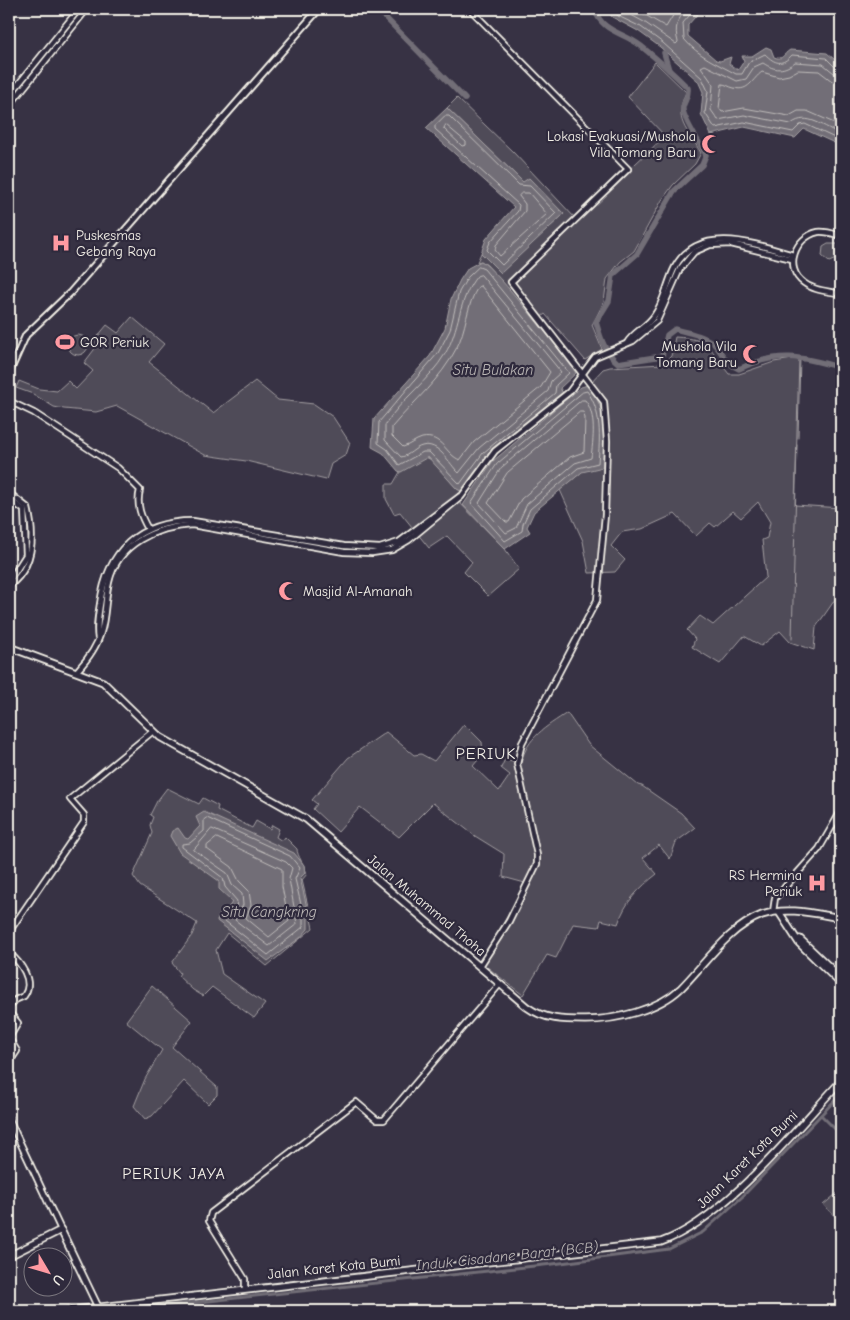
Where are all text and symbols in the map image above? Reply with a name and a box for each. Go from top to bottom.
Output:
place label: Lokasi Evakuasi/Mushola Vila Tomang Baru [547,128,696,161]
mosque icon: Lokasi Evakuasi/Mushola Vila Tomang Baru [700,133,722,155]
place label: Puskesmas Gebang Raya [76,227,156,260]
hospital icon: Puskesmas Gebang Raya [50,232,72,254]
sports icon: GOR Periuk [54,331,76,353]
place label: GOR Periuk [80,334,149,351]
place label: Mushola Vila Tomang Baru [656,338,737,371]
mosque icon: Mushola Vila Tomang Baru [741,343,763,365]
water label: Situ Bulakan [453,361,533,379]
mosque icon: Masjid Al-Amanah [277,580,299,602]
place label: Masjid Al-Amanah [303,583,413,600]
district label: PERIUK [456,745,516,763]
street label: Jalan Muhammad Thoha [364,851,489,960]
place label: RS Hermina Periuk [729,867,802,900]
hospital icon: RS Hermina Periuk [806,872,828,894]
water label: Situ Cangkring [221,903,317,921]
street label: Jalan Karet Kota Bumi [693,1107,801,1212]
district label: PERIUK JAYA [122,1165,226,1183]
water label: Induk Cisadane Barat (BCB) [414,1237,599,1275]
north arrow [22,1248,72,1298]
street label: Jalan Karet Kota Bumi [267,1252,401,1283]
text: U [48,1271,67,1289]

